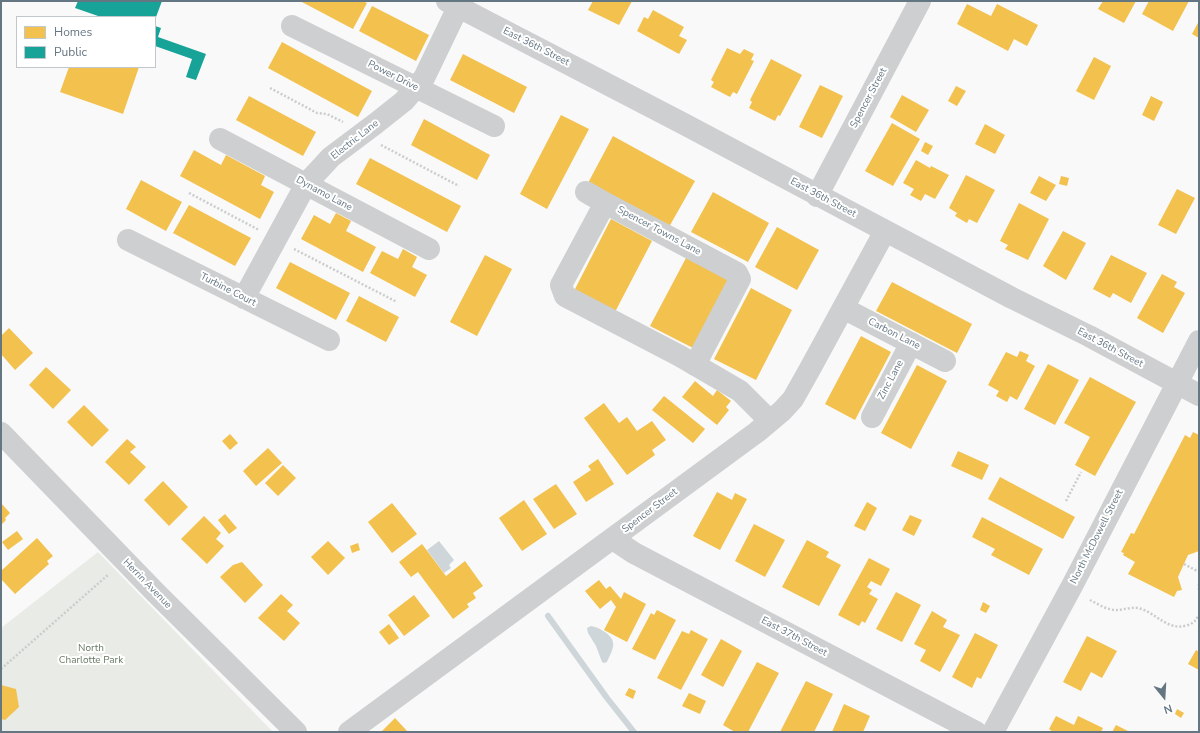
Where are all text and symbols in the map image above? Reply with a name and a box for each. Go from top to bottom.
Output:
legend [16,16,156,68]
text: Homes [54,24,92,40]
street label: East 36th Street [501,25,571,69]
text: Public [54,44,87,60]
street label: Power Drive [366,58,420,94]
street label: Spencer Street [848,66,890,130]
street label: Electric Lane [329,118,381,162]
street label: Dynamo Lane [294,174,354,214]
street label: East 36th Street [788,176,858,220]
street label: Spencer Towns Lane [615,204,703,258]
street label: Turbine Court [198,271,258,309]
street label: Carbon Lane [866,316,922,352]
street label: East 36th Street [1075,326,1145,370]
street label: Zinc Lane [876,358,906,402]
street label: Spencer Street [620,486,680,536]
street label: North McDowell Street [1068,488,1126,586]
street label: Herrin Avenue [120,557,174,611]
street label: East 37th Street [759,615,829,659]
park label: North Charlotte Park [59,643,123,666]
north arrow [1144,677,1184,717]
text: N [1162,700,1174,717]

